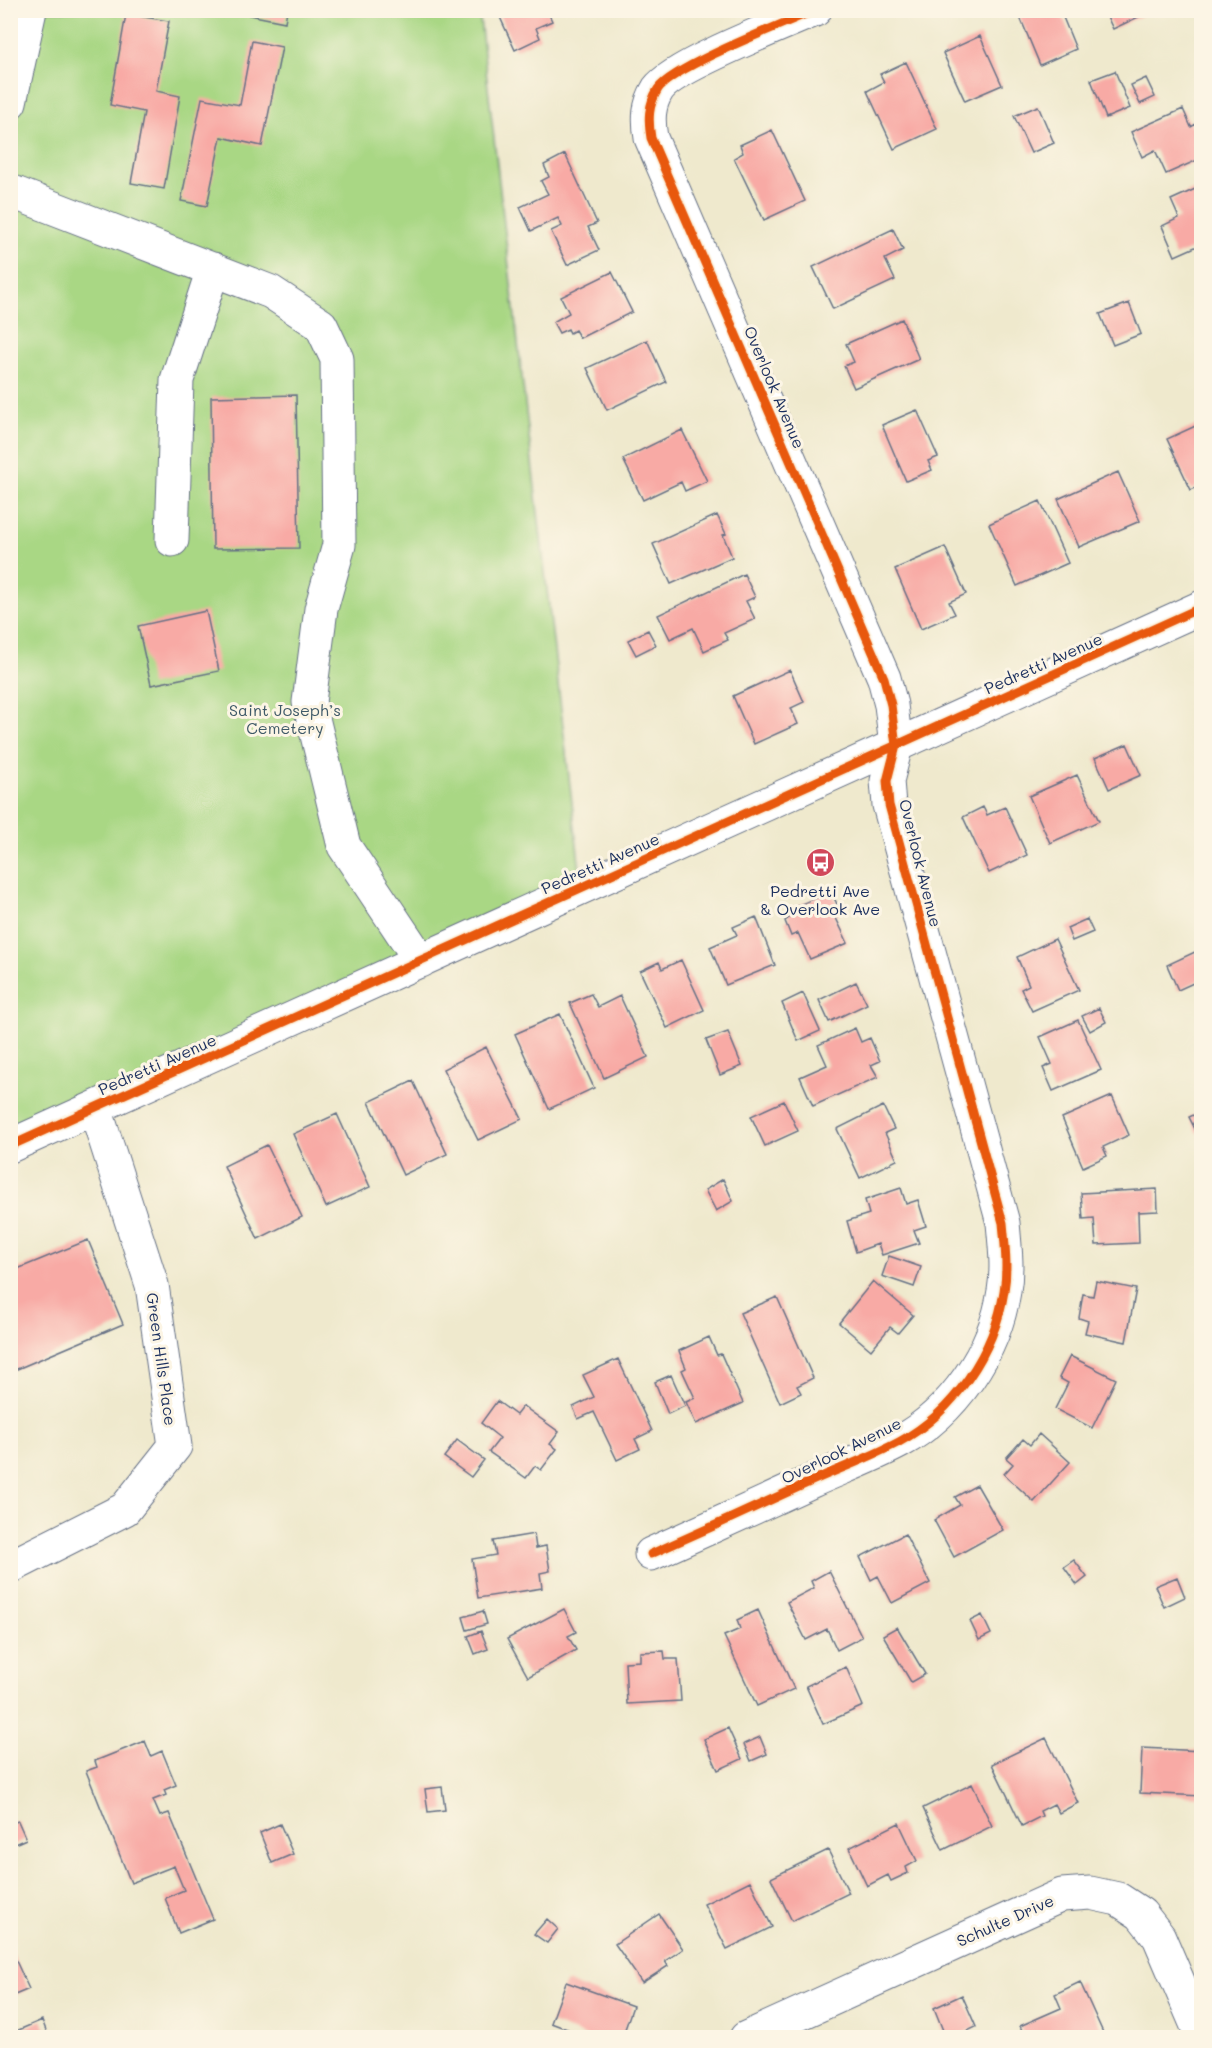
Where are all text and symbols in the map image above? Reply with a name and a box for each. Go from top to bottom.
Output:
street label: Overlook Avenue [740,323,810,451]
street label: Pedretti Avenue [981,628,1105,698]
park label: Saint Joseph’s Cemetery [229,699,341,738]
street label: Overlook Avenue [895,797,947,929]
street label: Pedretti Avenue [538,828,662,898]
bus stop icon: Pedretti Ave & Overlook Ave [804,846,836,878]
place label: Pedretti Ave & Overlook Ave [760,880,880,919]
street label: Pedretti Avenue [95,1029,219,1099]
street label: Green Hills Place [142,1291,182,1427]
street label: Overlook Avenue [778,1412,904,1488]
street label: Schulte Drive [953,1889,1057,1951]

